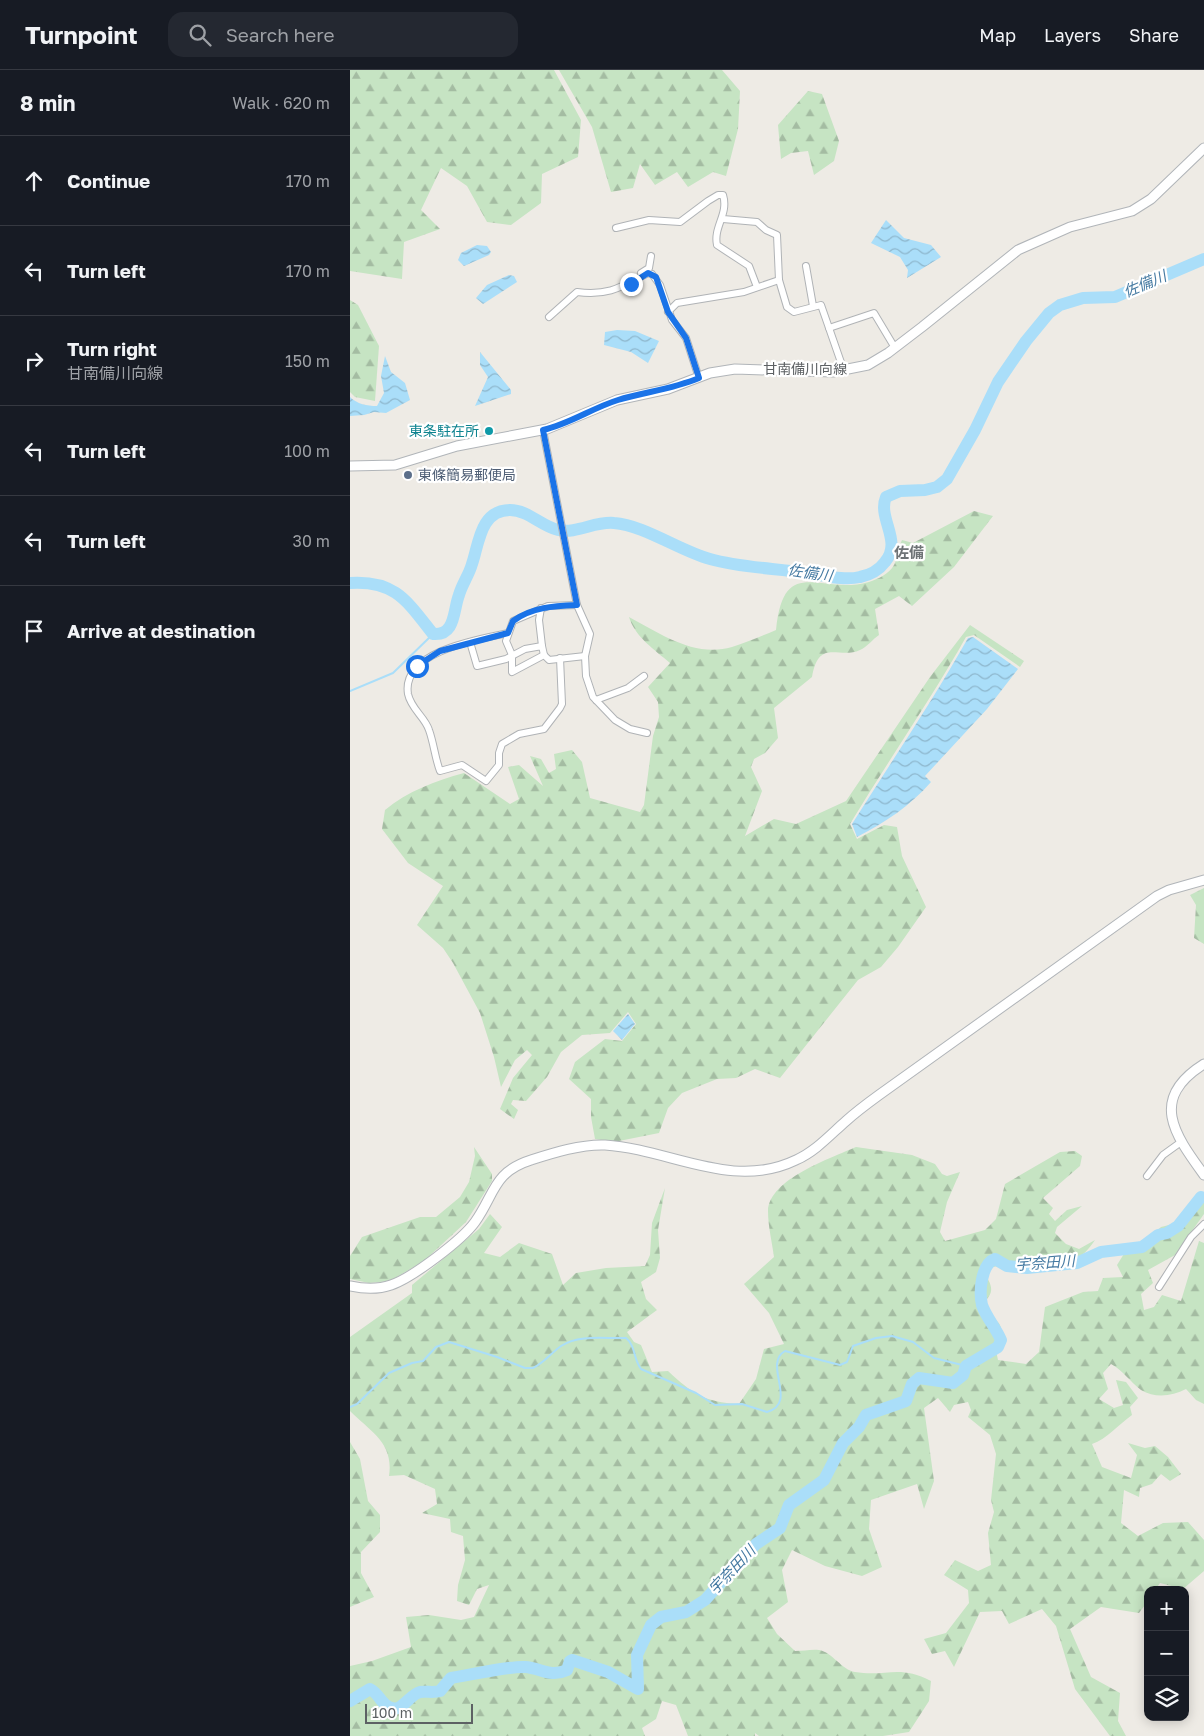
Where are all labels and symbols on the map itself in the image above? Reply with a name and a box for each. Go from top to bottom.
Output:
water label: 佐備川 [1120,265,1171,300]
route end [620,273,643,296]
street label: 甘南備川向線 [763,360,847,377]
place label: 東条駐在所 [409,422,479,439]
marker: 東条駐在所 [483,425,495,437]
place label: 東條簡易郵便局 [418,466,516,483]
marker: 東條簡易郵便局 [402,469,414,481]
district label: 佐備 [894,543,924,561]
water label: 佐備川 [787,560,836,584]
route start [406,655,429,678]
water label: 宇奈田川 [1014,1251,1077,1273]
water label: 宇奈田川 [704,1540,760,1597]
scale bar [365,1701,472,1724]

